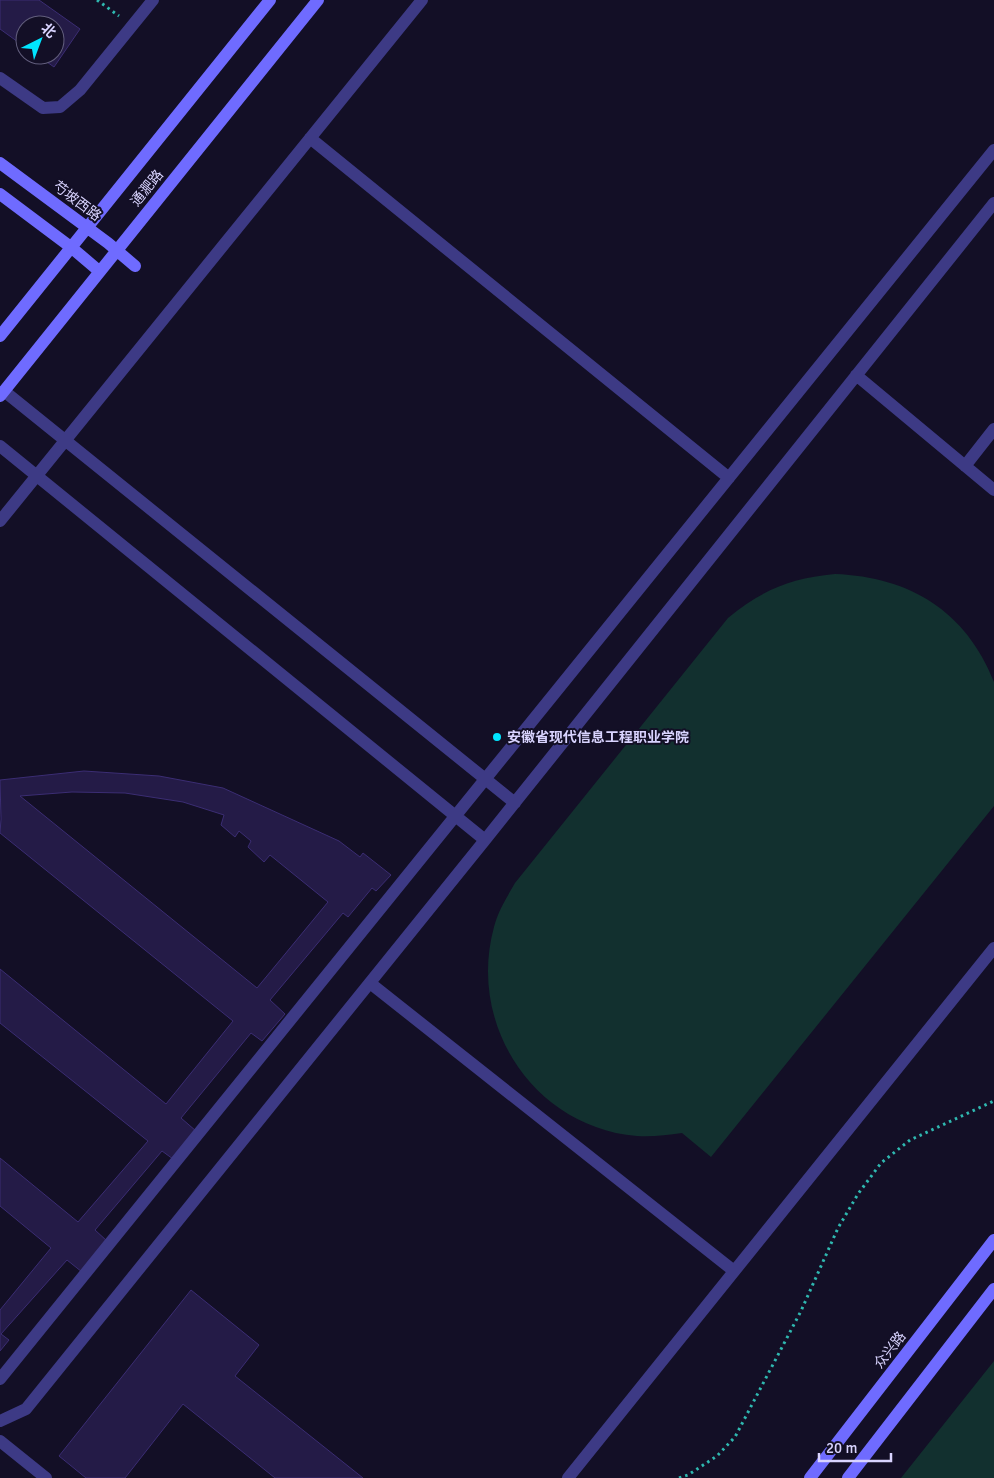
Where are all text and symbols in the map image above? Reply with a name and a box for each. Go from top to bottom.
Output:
north arrow [15,15,65,65]
text: 北 [37,20,59,42]
street label: 通淝路 [127,166,167,210]
street label: 芍坡西路 [50,177,104,225]
place label: 安徽省现代信息工程职业学院 [507,729,689,746]
marker: 安徽省现代信息工程职业学院 [491,731,503,743]
street label: 众兴路 [870,1328,910,1372]
scale bar [819,1430,892,1462]
text: 20 m [826,1439,857,1457]

